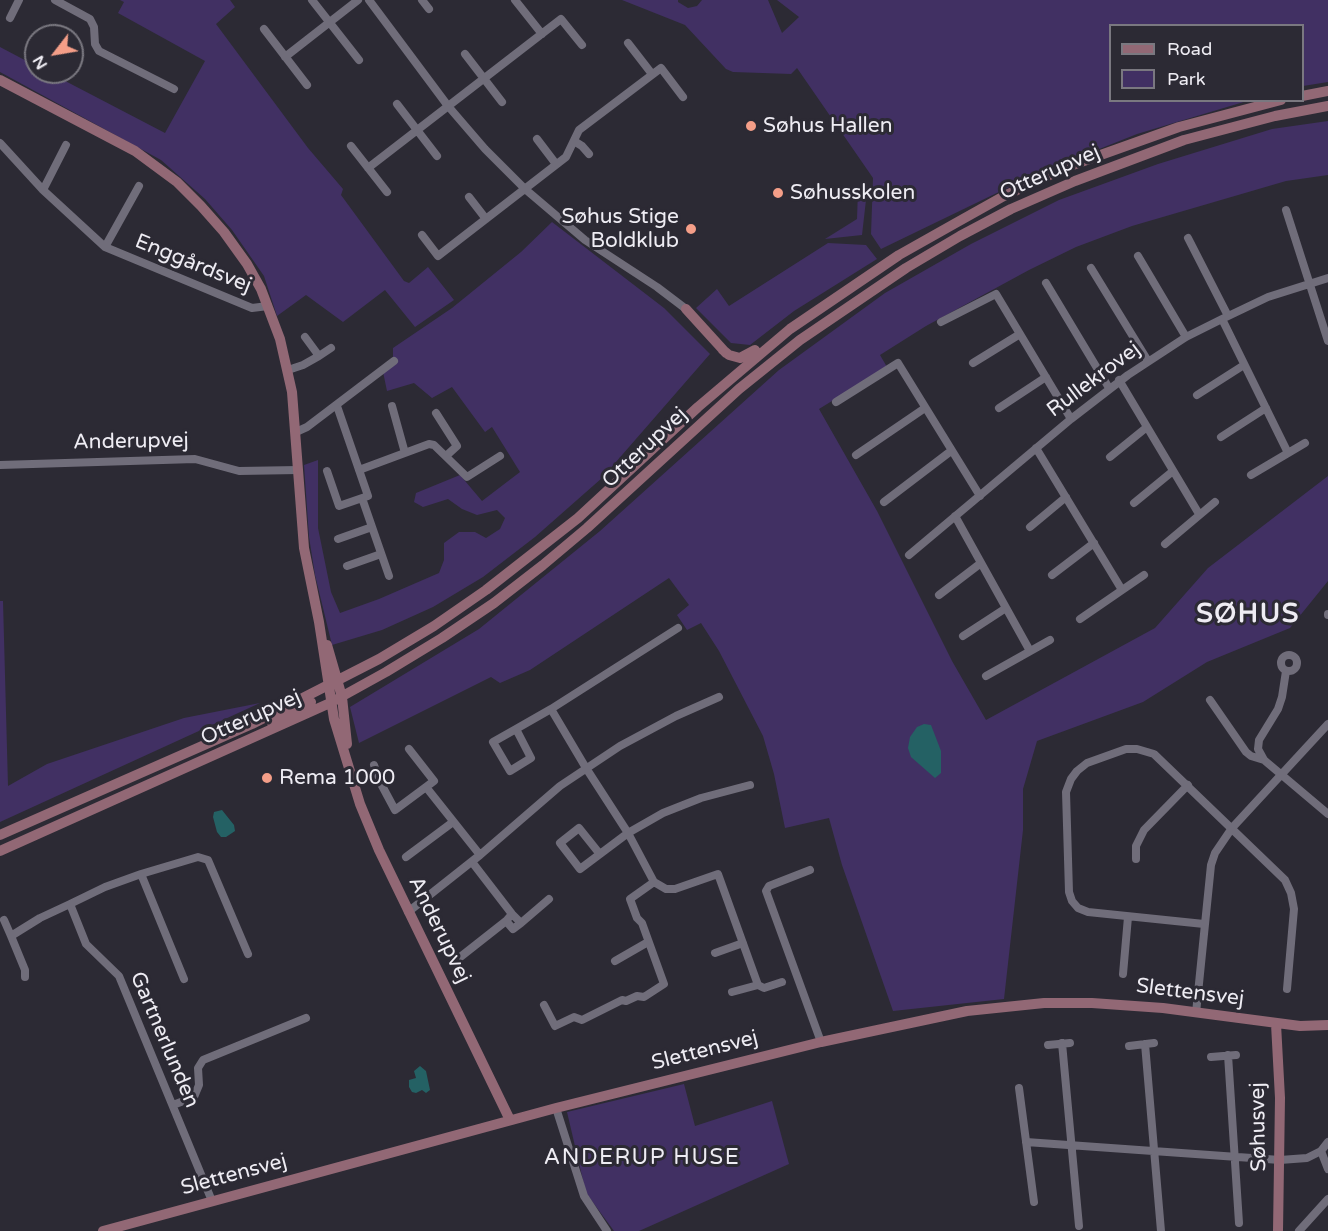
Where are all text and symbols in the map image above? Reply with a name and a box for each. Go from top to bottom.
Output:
north arrow [24,24,84,84]
legend [1109,24,1304,102]
text: Road [1167,38,1212,60]
text: N [28,52,52,73]
text: Park [1167,68,1205,90]
place label: Søhus Hallen [763,113,893,139]
marker: Søhus Hallen [744,119,758,133]
street label: Otterupvej [996,140,1104,206]
place label: Søhusskolen [790,180,915,206]
marker: Søhusskolen [771,186,785,200]
place label: Søhus Stige Boldklub [561,204,679,254]
marker: Søhus Stige Boldklub [684,222,698,236]
street label: Enggårdsvej [131,229,255,299]
street label: Rullekrovej [1042,337,1146,423]
street label: Otterupvej [597,402,693,494]
street label: Anderupvej [73,428,189,456]
district label: SØHUS [1196,599,1300,631]
street label: Otterupvej [197,685,305,751]
place label: Rema 1000 [279,765,395,791]
marker: Rema 1000 [260,771,274,785]
street label: Anderupvej [402,873,476,987]
street label: Gartnerlunden [124,968,204,1112]
street label: Slettensvej [1135,974,1245,1012]
street label: Slettensvej [649,1026,761,1076]
street label: Søhusvej [1246,1082,1272,1172]
district label: ANDERUP HUSE [544,1145,740,1171]
street label: Slettensvej [178,1149,290,1201]

